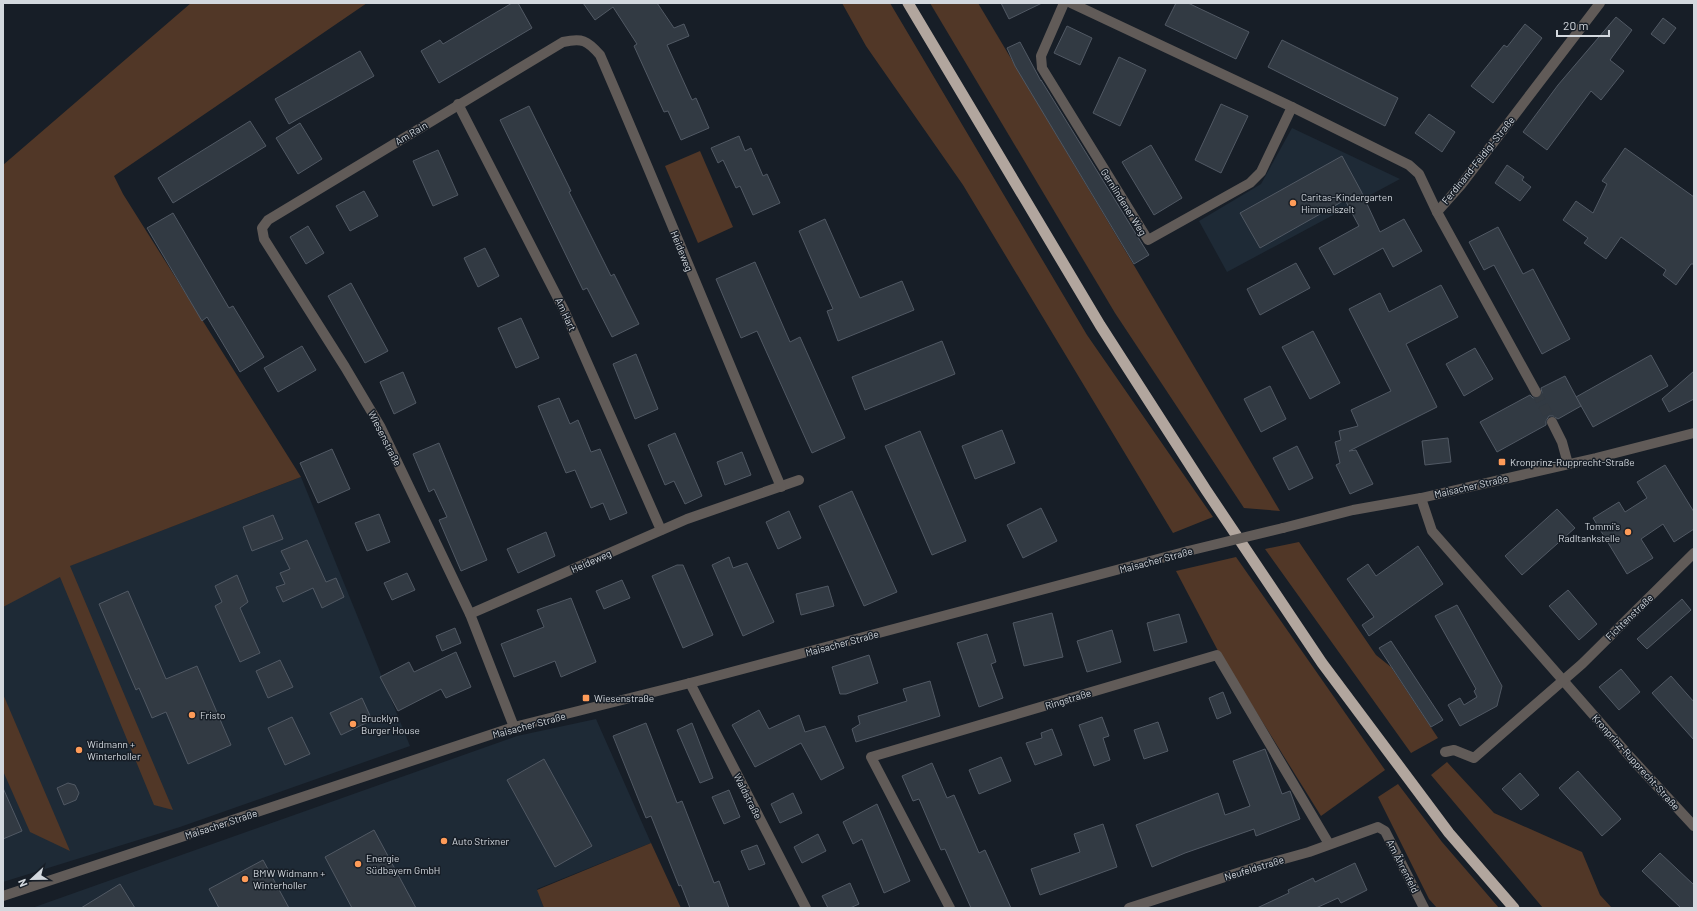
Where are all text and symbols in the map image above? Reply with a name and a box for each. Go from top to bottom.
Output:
scale bar [1557,12,1609,38]
text: 20 m [1563,18,1589,32]
street label: Ferdinand-Feldigl-Straße [1439,114,1517,206]
street label: Am Rain [393,119,429,147]
street label: Gernlindener Weg [1099,166,1149,238]
place label: Caritas-Kindergarten Himmelszelt [1301,191,1393,215]
marker: Caritas-Kindergarten Himmelszelt [1288,198,1298,208]
street label: Heideweg [668,229,696,273]
street label: Am Hart [553,295,579,333]
street label: Wiesenstraße [366,408,404,468]
place label: Kronprinz-Rupprecht-Straße [1510,456,1635,468]
marker: Kronprinz-Rupprecht-Straße [1497,457,1507,467]
street label: Maisacher Straße [1433,472,1509,500]
place label: Tommi's Radltankstelle [1558,520,1620,544]
marker: Tommi's Radltankstelle [1623,527,1633,537]
street label: Maisacher Straße [1118,544,1194,576]
street label: Heideweg [569,547,613,575]
street label: Fichtenstraße [1603,591,1655,643]
street label: Maisacher Straße [804,627,880,659]
street label: Ringstraße [1044,686,1092,712]
place label: Wiesenstraße [594,692,654,704]
marker: Wiesenstraße [581,693,591,703]
place label: Fristo [200,709,226,721]
street label: Maisacher Straße [491,709,567,741]
marker: Fristo [187,710,197,720]
place label: Brucklyn Burger House [361,712,420,736]
street label: Kronprinz-Rupprecht-Straße [1590,712,1682,812]
marker: Brucklyn Burger House [348,719,358,729]
place label: Widmann + Winterholler [87,738,141,762]
marker: Widmann + Winterholler [74,745,84,755]
street label: Waldstraße [731,771,765,821]
street label: Maisacher Straße [183,807,259,841]
place label: Auto Strixner [452,835,509,847]
marker: Auto Strixner [439,836,449,846]
street label: Am Ährenfeld [1384,837,1422,895]
place label: Energie Südbayern GmbH [366,852,440,876]
street label: Neufeldstraße [1223,853,1285,883]
north arrow [12,859,52,899]
marker: Energie Südbayern GmbH [353,859,363,869]
place label: BMW Widmann + Winterholler [253,867,325,891]
marker: BMW Widmann + Winterholler [240,874,250,884]
text: N [15,877,30,889]

